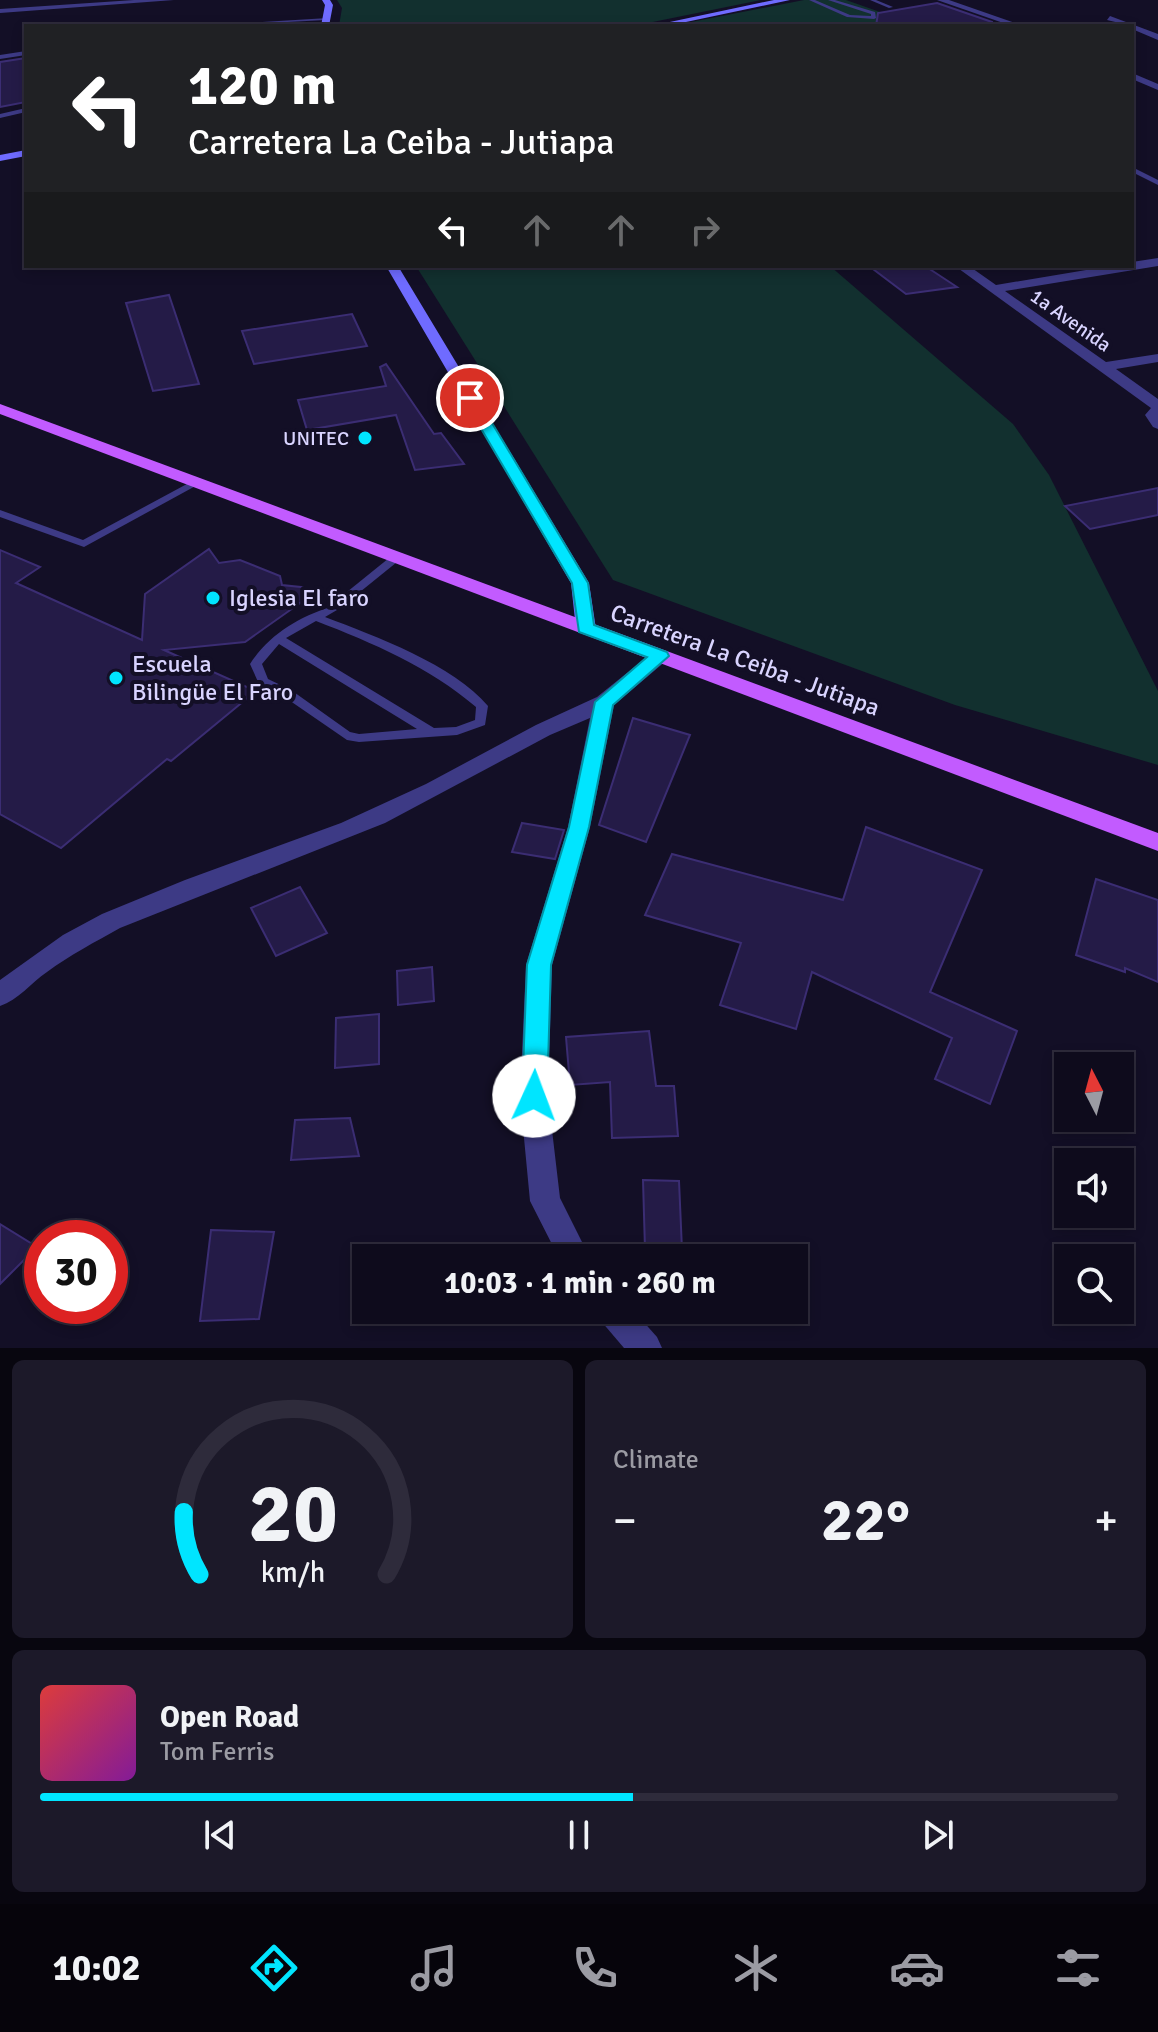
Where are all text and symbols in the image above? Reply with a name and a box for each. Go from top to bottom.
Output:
text: 120 m [188,51,336,120]
icon: left [56,56,160,160]
text: Carretera La Ceiba - Jutiapa [188,120,615,165]
icon: left [431,208,475,252]
icon: ahead [515,208,559,252]
icon: ahead [599,208,643,252]
icon: right [683,208,727,252]
street label: 1a Avenida [1025,283,1116,357]
pin [436,364,504,432]
icon: arrive [448,376,492,420]
place label: UNITEC [283,426,349,451]
marker: UNITEC [356,429,374,447]
place label: Iglesia El faro [229,583,369,613]
marker: Iglesia El faro [204,589,222,607]
street label: Carretera La Ceiba - Jutiapa [606,597,884,723]
place label: Escuela Bilingüe El Faro [132,649,293,707]
marker: Escuela Bilingüe El Faro [107,669,125,687]
north arrow [1054,1052,1134,1132]
map controls [1054,1052,1134,1324]
position arrow [492,1054,576,1138]
button: sound [1054,1148,1134,1228]
speed limit sign: 30 [24,1220,128,1324]
button: search [1054,1244,1134,1324]
text: 10:03 · 1 min · 260 m [444,1265,716,1302]
text: Climate [613,1444,699,1476]
text: 20 [248,1463,337,1565]
text: 22° [821,1484,910,1558]
text: − [613,1494,637,1548]
text: + [1094,1494,1118,1548]
text: km/h [260,1555,325,1590]
text: Open Road [160,1699,299,1736]
text: Tom Ferris [160,1736,274,1768]
icon: previous [198,1813,242,1857]
icon: pause [557,1813,601,1857]
icon: next [916,1813,960,1857]
icon: directions [246,1940,302,1996]
icon: music [406,1940,462,1996]
icon: phone [567,1940,623,1996]
icon: climate [728,1940,784,1996]
icon: car [889,1940,945,1996]
icon: filters [1050,1940,1106,1996]
text: 10:02 [52,1946,141,1991]

